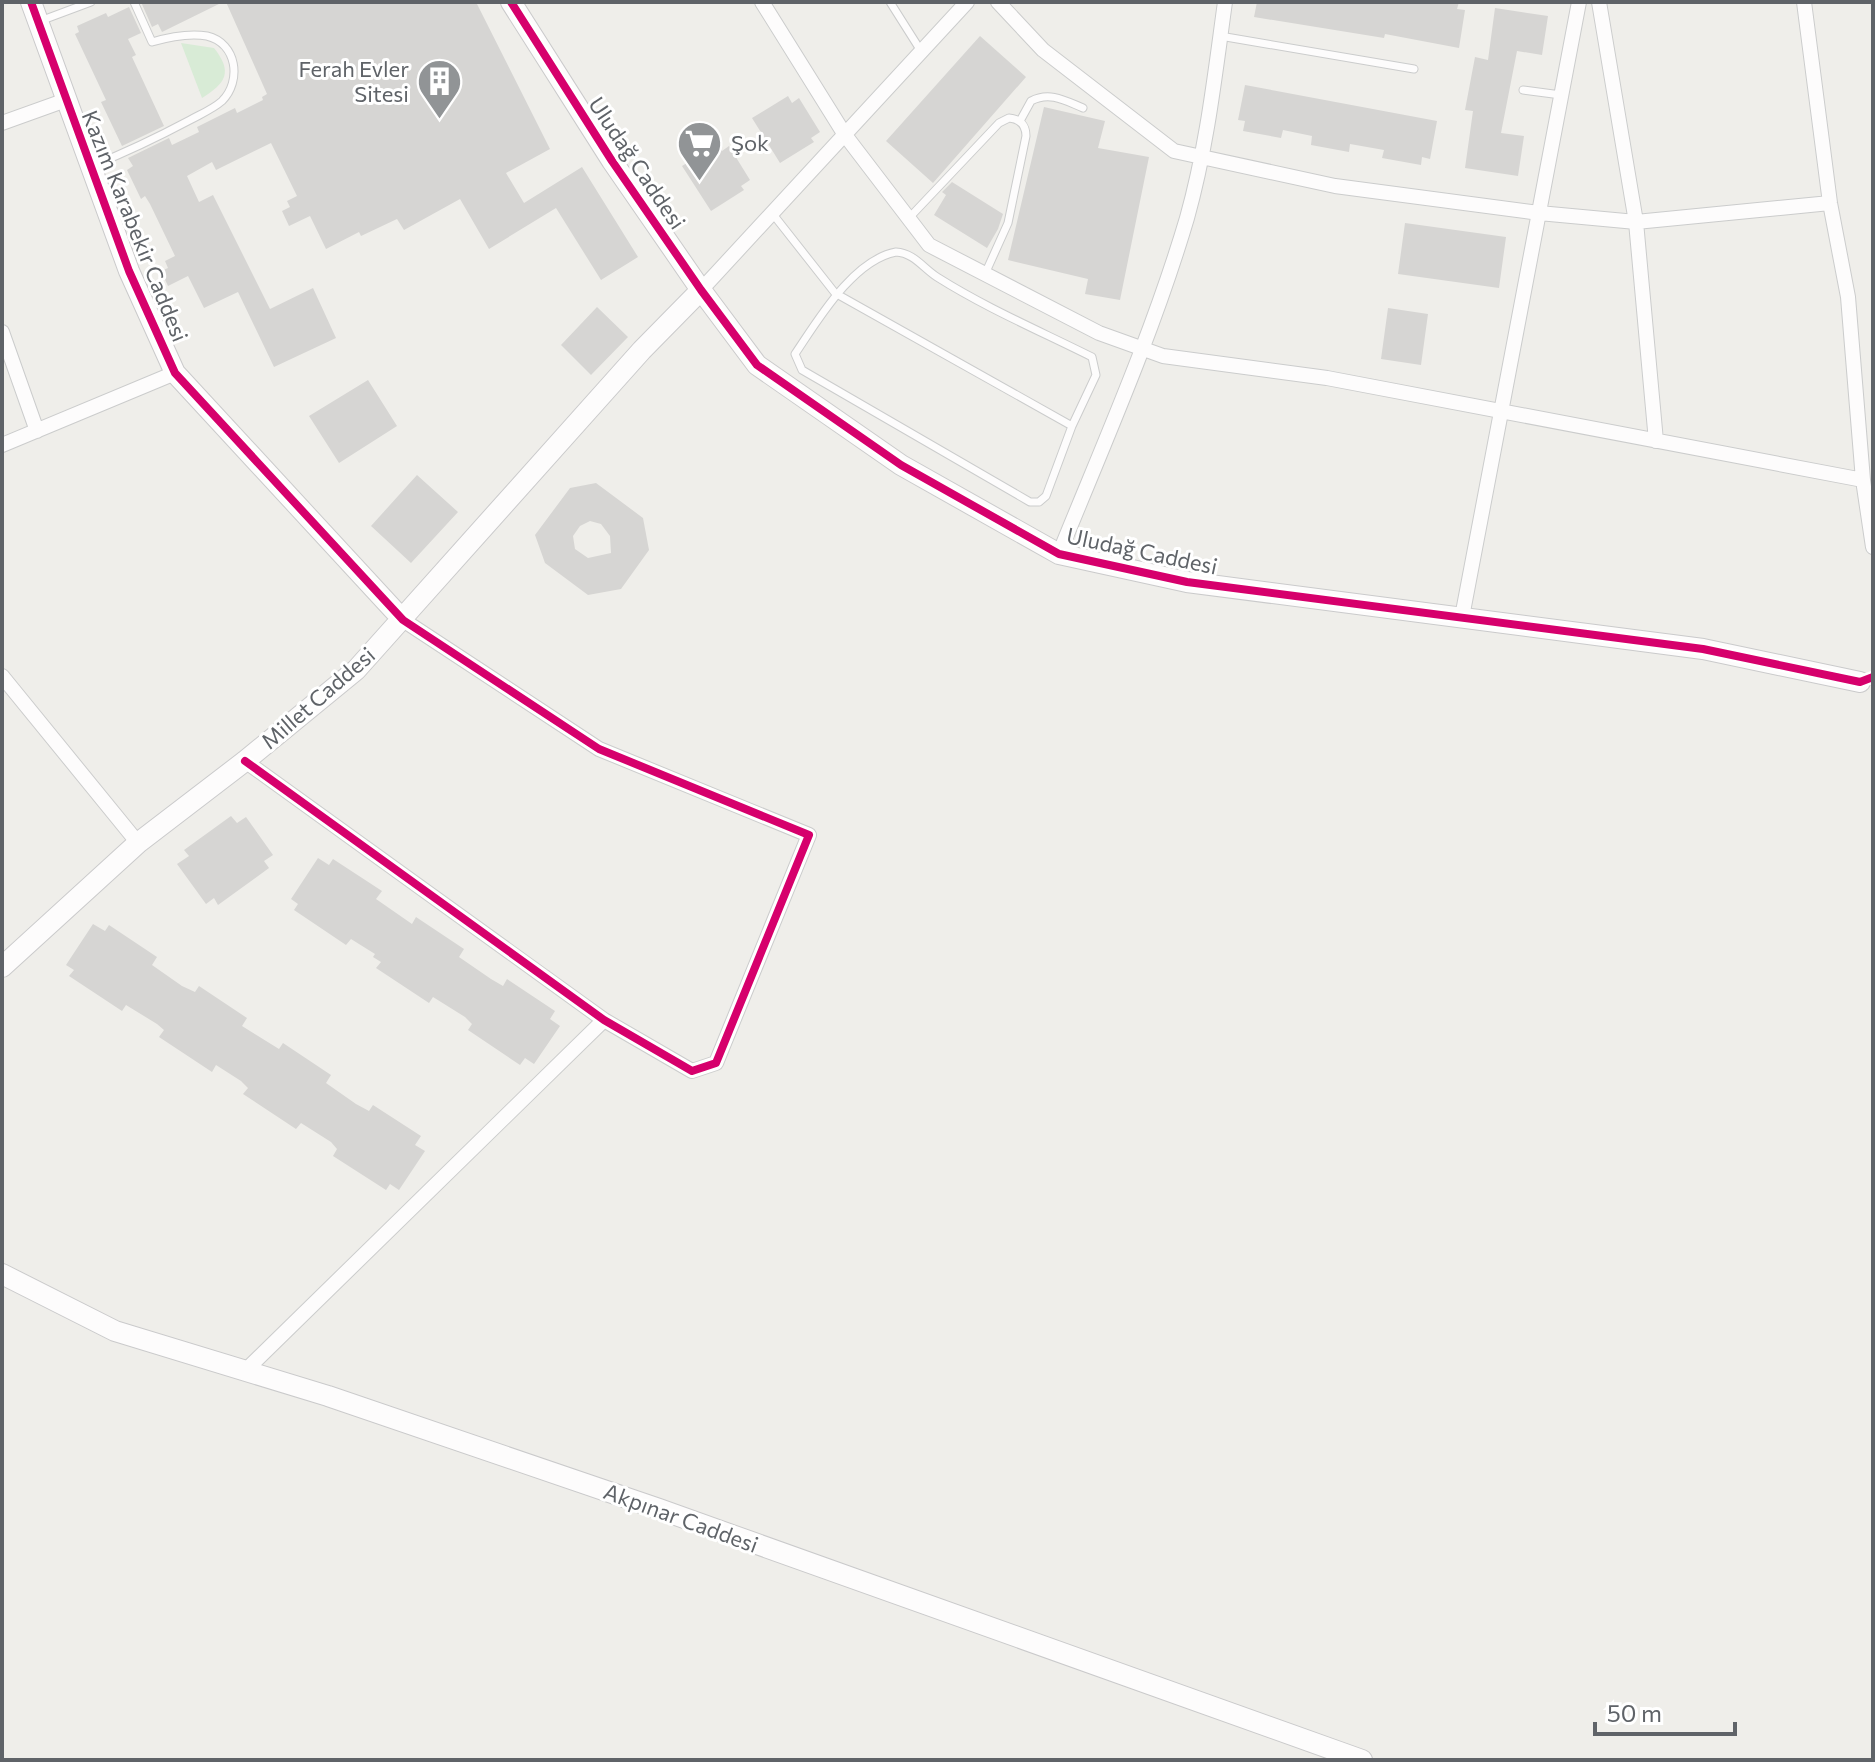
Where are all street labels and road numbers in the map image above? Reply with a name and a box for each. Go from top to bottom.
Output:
street label: Uludağ Caddesi [583,92,692,234]
street label: Kazım Karabekir Caddesi [77,106,194,345]
street label: Uludağ Caddesi [1064,521,1220,580]
street label: Millet Caddesi [255,641,380,754]
street label: Akpınar Caddesi [600,1477,762,1558]

